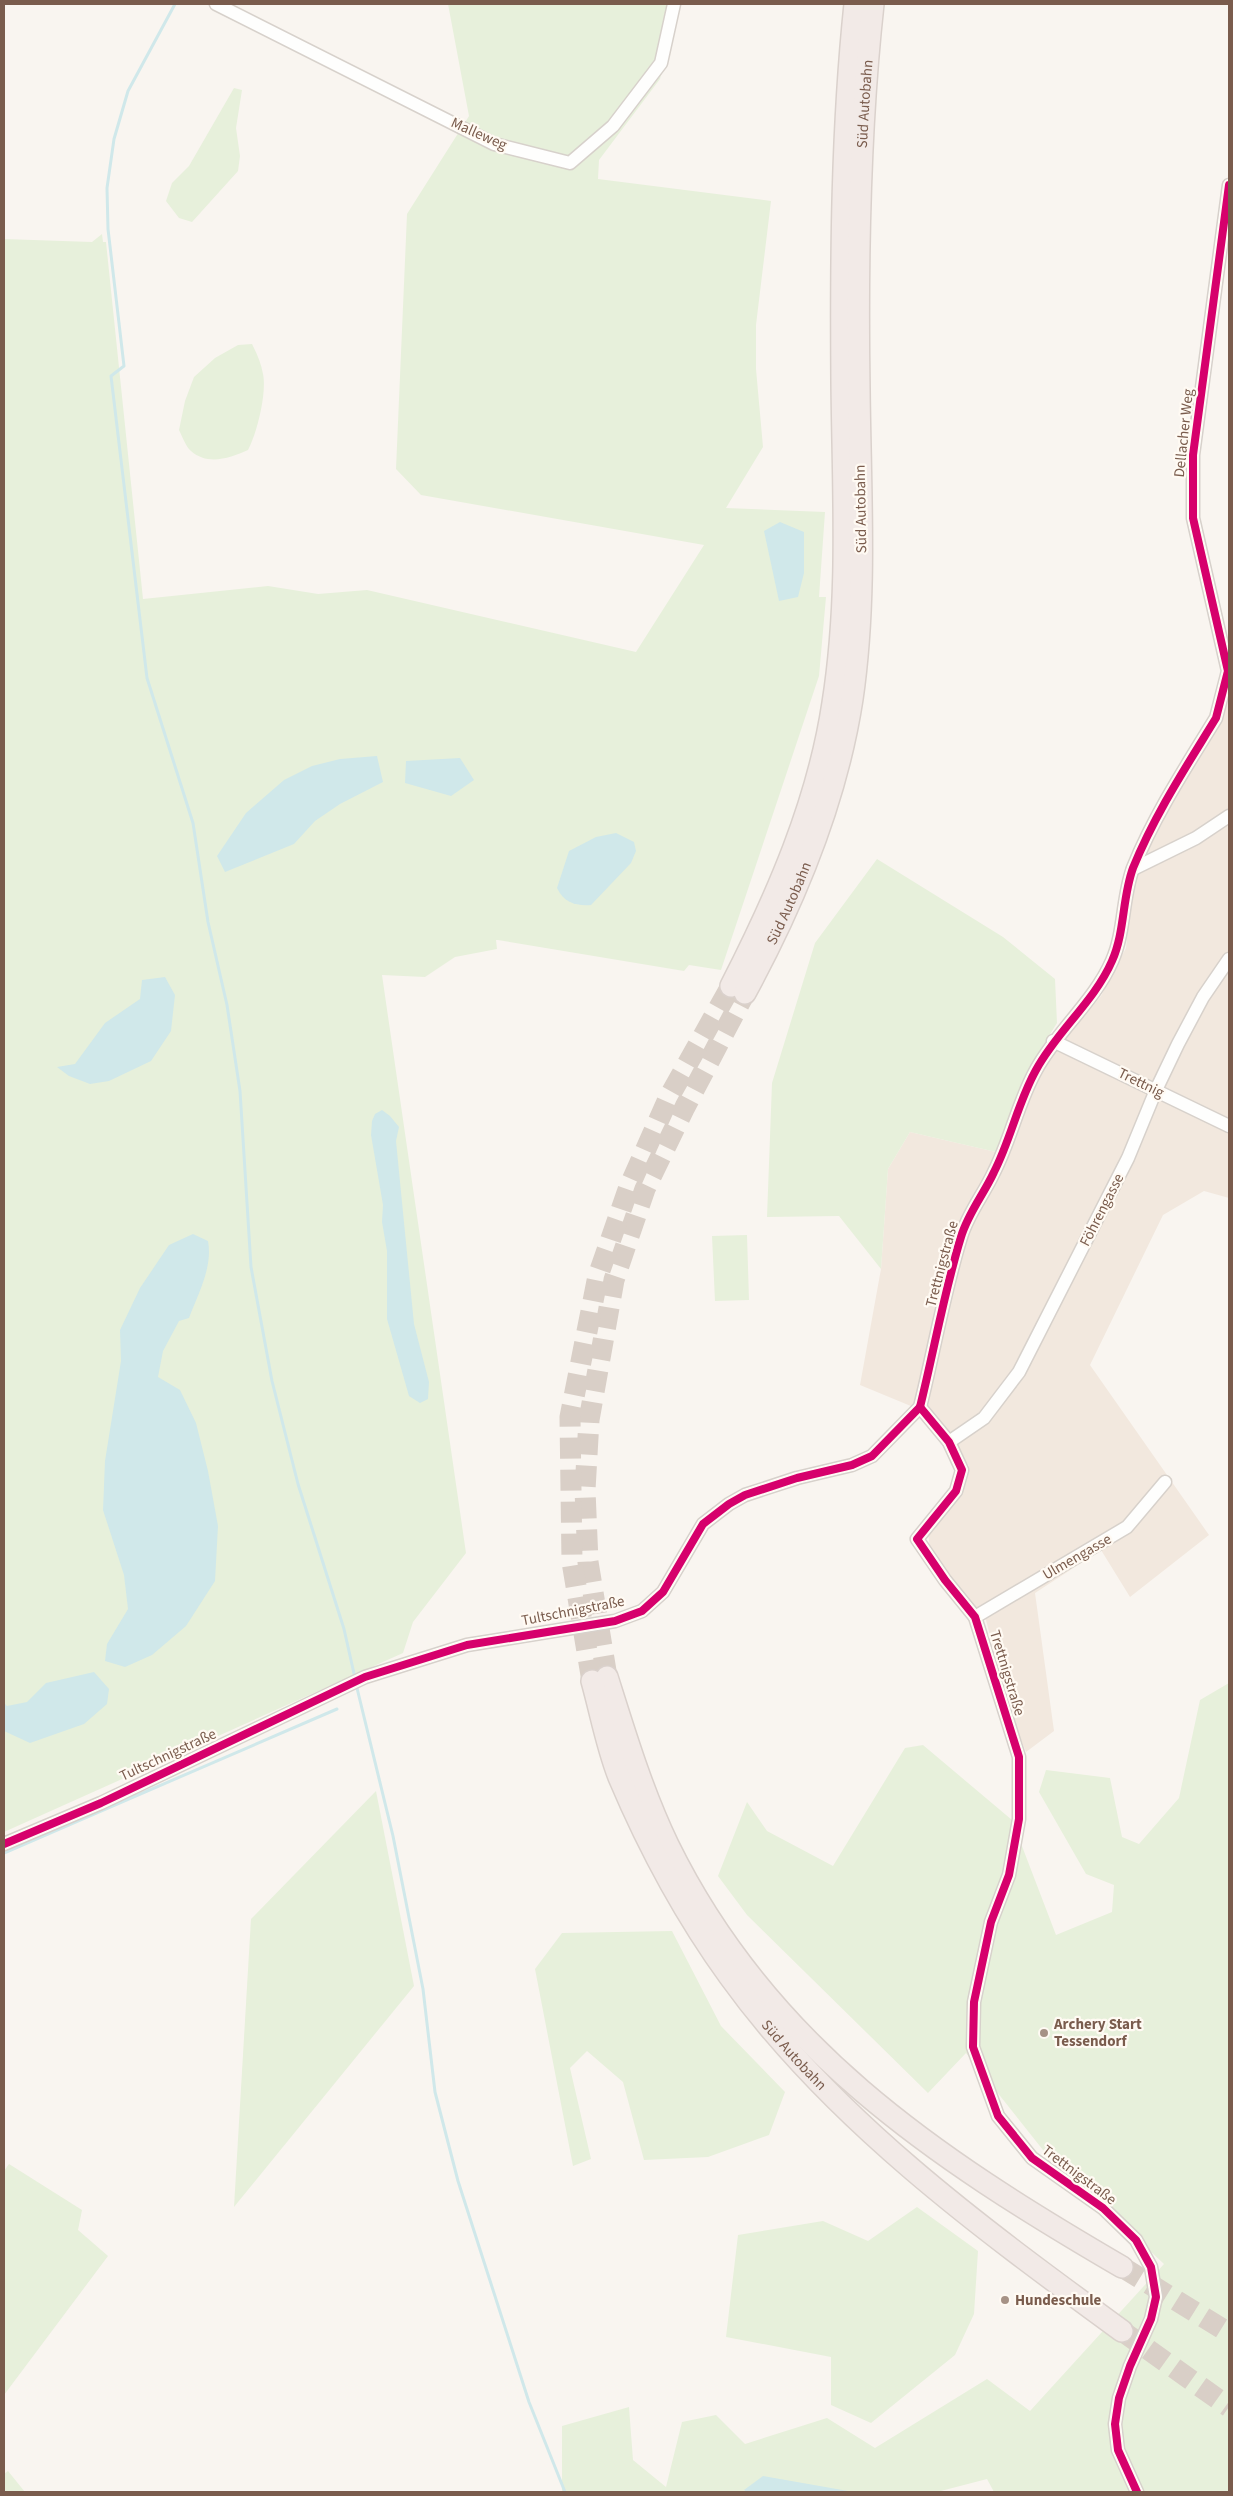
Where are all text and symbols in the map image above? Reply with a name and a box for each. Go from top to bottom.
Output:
street label: Süd Autobahn [851,59,878,149]
street label: Malleweg [448,112,511,156]
street label: Dellacher Weg [1169,387,1199,478]
street label: Süd Autobahn [850,464,872,554]
street label: Süd Autobahn [761,859,816,948]
street label: Trettnig [1114,1063,1168,1103]
street label: Föhrengasse [1075,1170,1129,1250]
street label: Trettnigstraße [920,1219,964,1309]
street label: Ulmengasse [1039,1529,1115,1585]
street label: Tultschnigstraße [520,1591,626,1631]
street label: Trettnigstraße [984,1628,1030,1718]
street label: Tultschnigstraße [116,1723,220,1787]
place label: Archery Start Tessendorf [1053,2014,1142,2052]
street label: Süd Autobahn [757,2015,832,2095]
marker: Archery Start Tessendorf [1038,2027,1050,2039]
street label: Trettnigstraße [1037,2140,1121,2210]
place label: Hundeschule [1015,2290,1102,2311]
marker: Hundeschule [999,2294,1011,2306]

